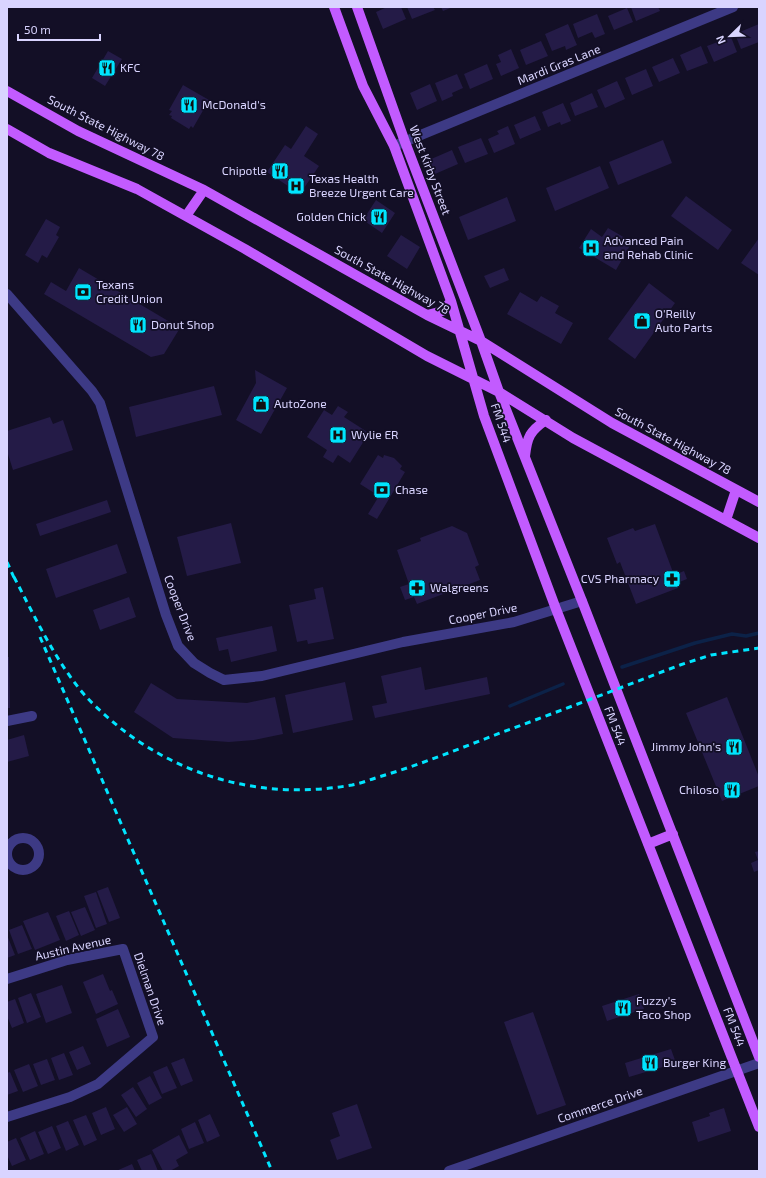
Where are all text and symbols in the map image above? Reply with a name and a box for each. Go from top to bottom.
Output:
scale bar [18,16,100,42]
north arrow [710,16,750,56]
text: 50 m [24,22,51,36]
text: N [713,34,728,46]
street label: Mardi Gras Lane [515,41,602,87]
restaurant icon: KFC [97,58,117,78]
place label: KFC [120,60,140,74]
street label: South State Highway 78 [46,91,167,163]
restaurant icon: McDonald's [179,95,199,115]
place label: McDonald's [202,97,266,111]
street label: West Kirby Street [407,123,455,217]
restaurant icon: Chipotle [270,161,290,181]
place label: Chipotle [222,163,267,177]
place label: Texas Health Breeze Urgent Care [309,171,414,199]
hospital icon: Texas Health Breeze Urgent Care [286,176,306,196]
restaurant icon: Golden Chick [369,207,389,227]
place label: Golden Chick [296,209,366,223]
place label: Advanced Pain and Rehab Clinic [604,233,693,261]
hospital icon: Advanced Pain and Rehab Clinic [581,238,601,258]
street label: South State Highway 78 [332,242,452,317]
place label: Texans Credit Union [96,277,163,305]
bank icon: Texans Credit Union [73,282,93,302]
place label: O'Reilly Auto Parts [655,306,712,334]
shop icon: O'Reilly Auto Parts [632,311,652,331]
restaurant icon: Donut Shop [128,315,148,335]
place label: Donut Shop [151,317,214,331]
shop icon: AutoZone [251,394,271,414]
place label: AutoZone [274,396,327,410]
street label: FM 544 [489,401,515,444]
street label: South State Highway 78 [613,404,734,477]
hospital icon: Wylie ER [328,425,348,445]
place label: Wylie ER [351,427,399,441]
bank icon: Chase [372,480,392,500]
place label: Chase [395,482,428,496]
pharmacy icon: CVS Pharmacy [662,569,682,589]
place label: CVS Pharmacy [581,571,660,585]
street label: Cooper Drive [162,573,200,643]
pharmacy icon: Walgreens [407,578,427,598]
place label: Walgreens [430,580,489,594]
street label: Cooper Drive [447,600,518,627]
street label: FM 544 [602,704,630,747]
restaurant icon: Jimmy John's [724,737,744,757]
place label: Jimmy John's [651,739,721,753]
restaurant icon: Chiloso [722,780,742,800]
place label: Chiloso [679,782,719,796]
street label: Austin Avenue [33,931,112,963]
street label: Dielman Drive [132,950,170,1027]
place label: Fuzzy's Taco Shop [636,993,691,1021]
restaurant icon: Fuzzy's Taco Shop [613,998,633,1018]
street label: FM 544 [721,1005,749,1048]
restaurant icon: Burger King [640,1053,660,1073]
place label: Burger King [663,1055,726,1069]
street label: Commerce Drive [555,1083,644,1125]

